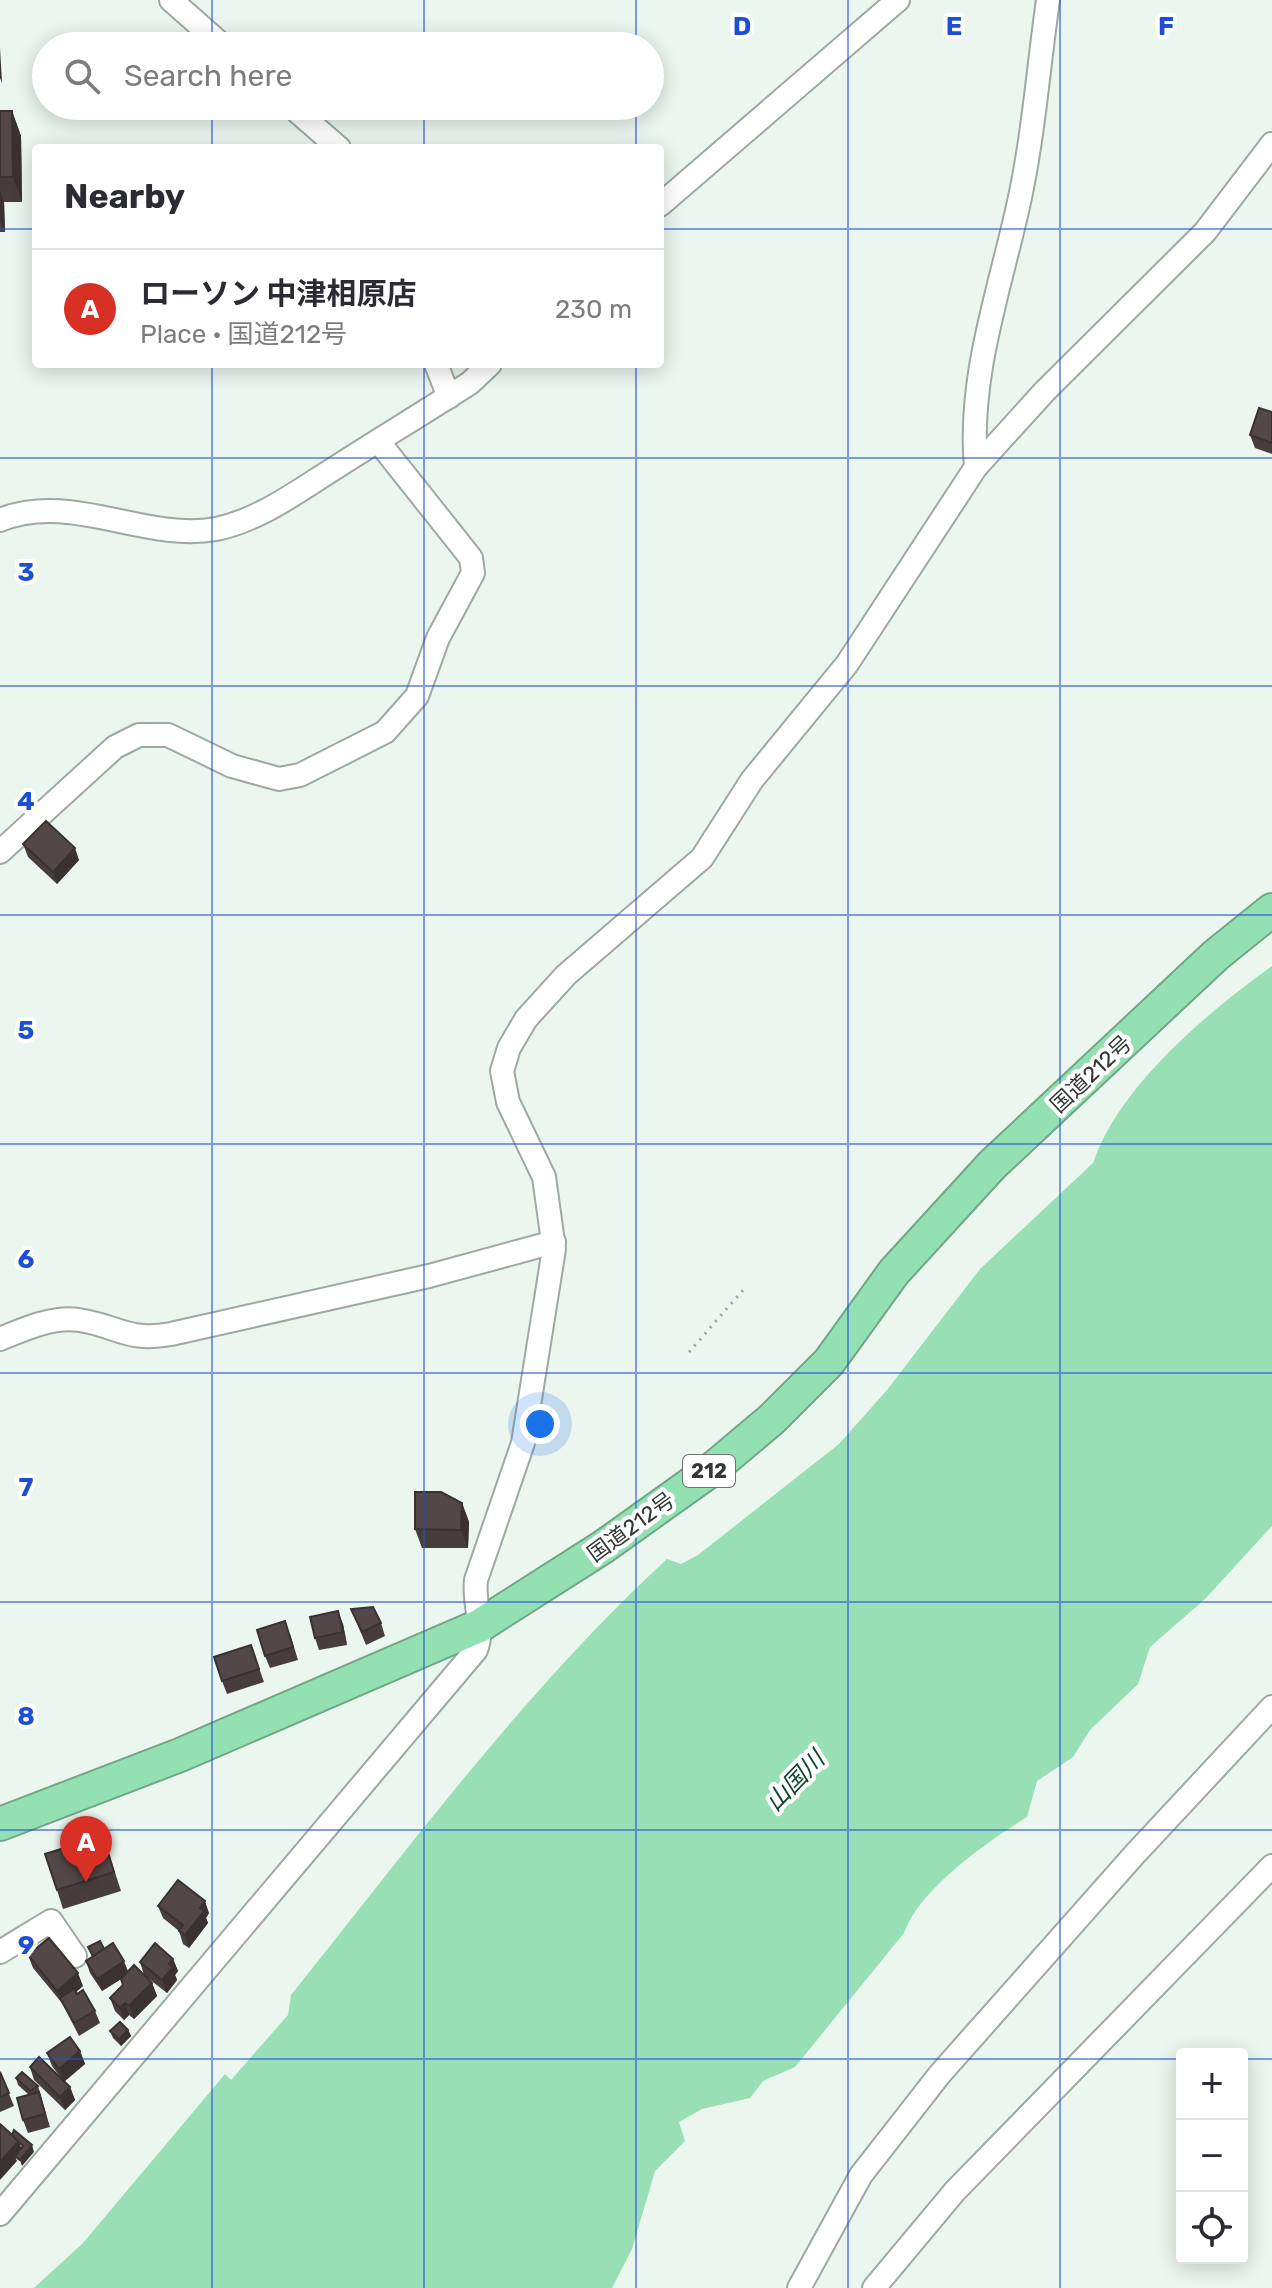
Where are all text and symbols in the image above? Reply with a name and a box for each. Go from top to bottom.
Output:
text: D [733,11,751,42]
text: E [946,11,962,42]
text: F [1158,11,1174,42]
search box [32,32,664,120]
icon: search [60,54,104,98]
text: Search here [124,58,292,94]
text: Nearby [64,176,185,217]
text: ローソン 中津相原店 [140,276,416,312]
text: A [81,294,99,325]
text: 230 m [555,294,632,325]
text: Place · 国道212号 [140,319,347,350]
text: 3 [17,557,35,588]
text: 4 [17,786,35,817]
text: 5 [18,1015,34,1046]
street label: 国道212号 [1045,1030,1137,1118]
text: 6 [18,1244,35,1275]
your location [520,1404,560,1444]
road number: 212 [683,1455,735,1487]
text: 7 [19,1472,34,1503]
street label: 国道212号 [582,1486,680,1568]
text: 8 [17,1701,35,1732]
water label: 山国川 [760,1743,832,1817]
pin: A [60,1816,112,1882]
text: 9 [18,1930,34,1961]
map controls [1176,2048,1248,2264]
button: + [1176,2048,1248,2120]
button: − [1176,2120,1248,2192]
button: locate [1176,2192,1248,2264]

